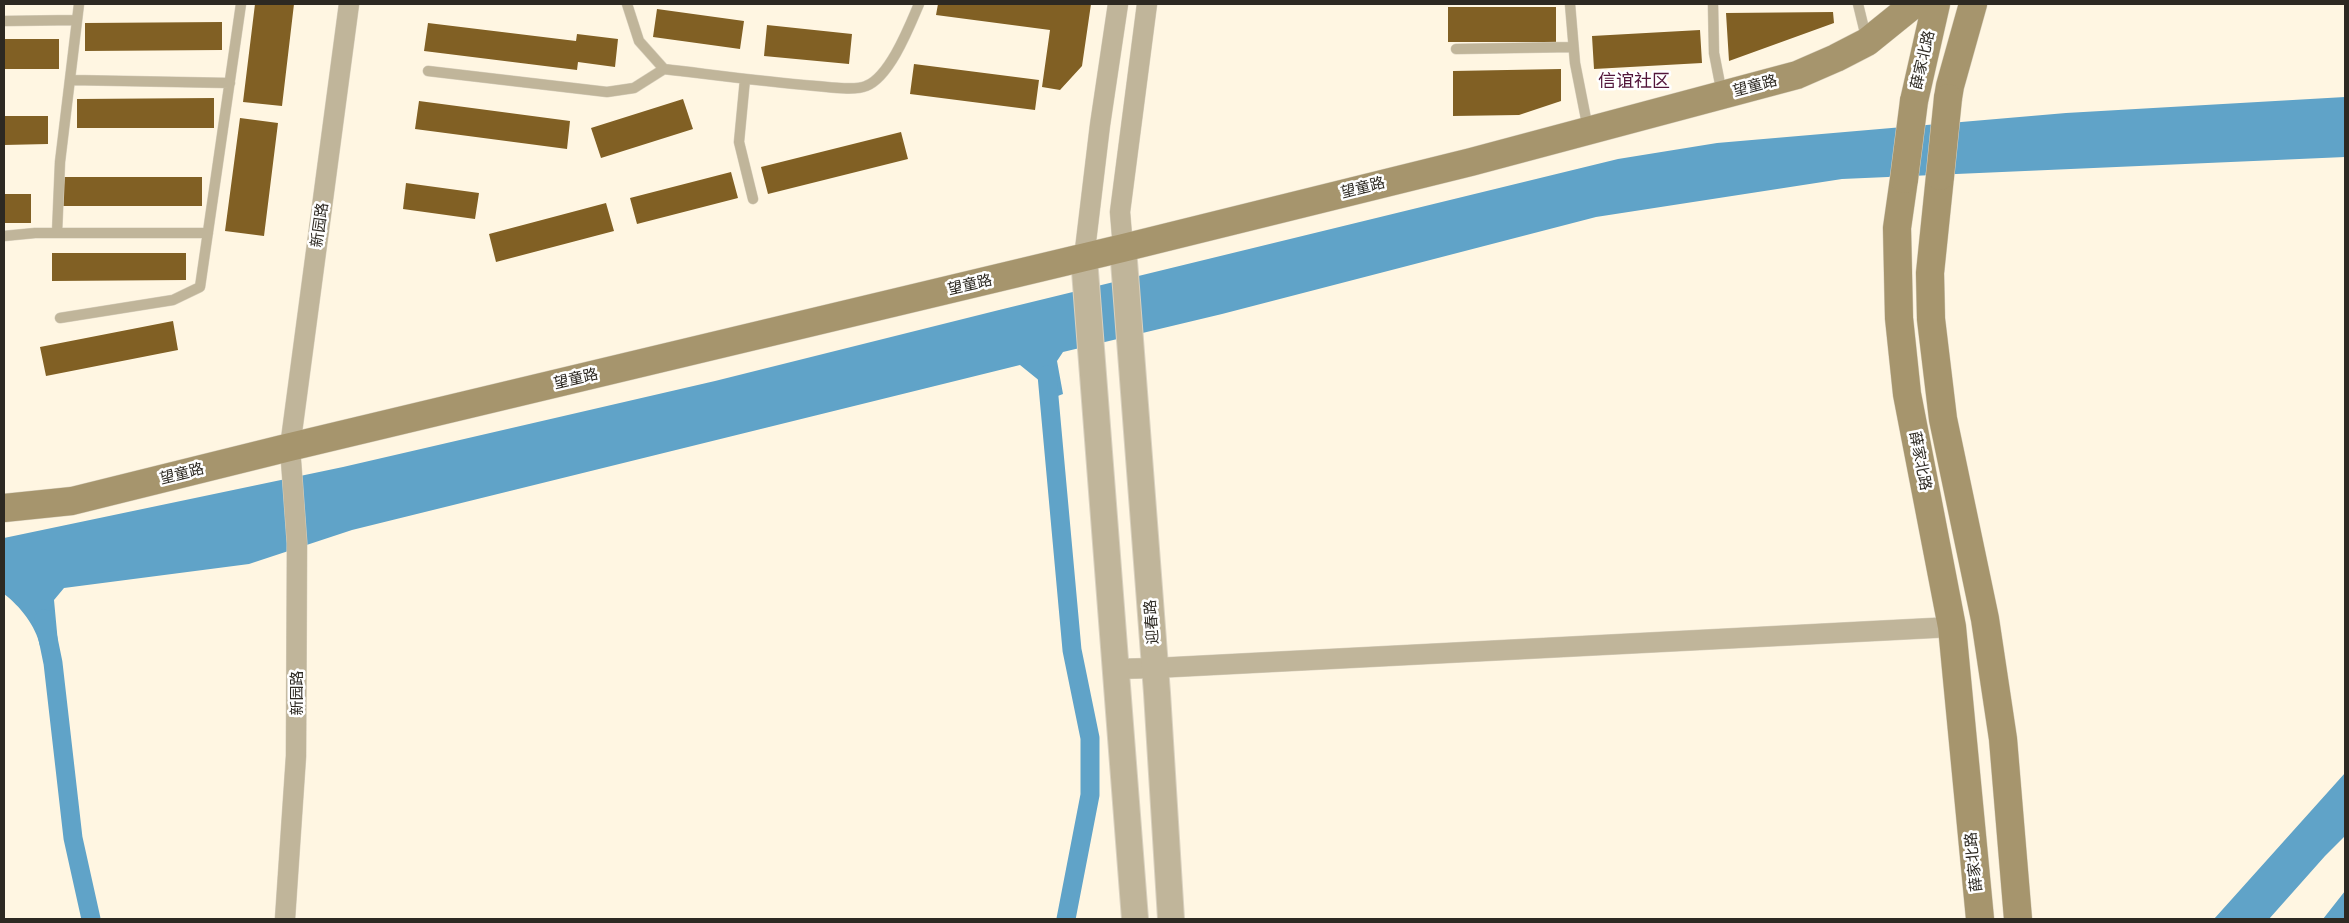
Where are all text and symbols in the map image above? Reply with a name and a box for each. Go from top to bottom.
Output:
street label: 薛家北路 [1907,29,1939,91]
district label: 信谊社区 [1598,71,1670,93]
street label: 望童路 [1731,71,1779,101]
street label: 望童路 [1339,174,1387,202]
street label: 新园路 [308,201,332,249]
street label: 望童路 [946,271,994,299]
street label: 望童路 [552,365,600,393]
street label: 薛家北路 [1905,430,1935,492]
street label: 望童路 [158,460,206,488]
street label: 迎春路 [1141,599,1163,645]
street label: 新园路 [288,671,306,715]
street label: 薛家北路 [1962,831,1986,893]

